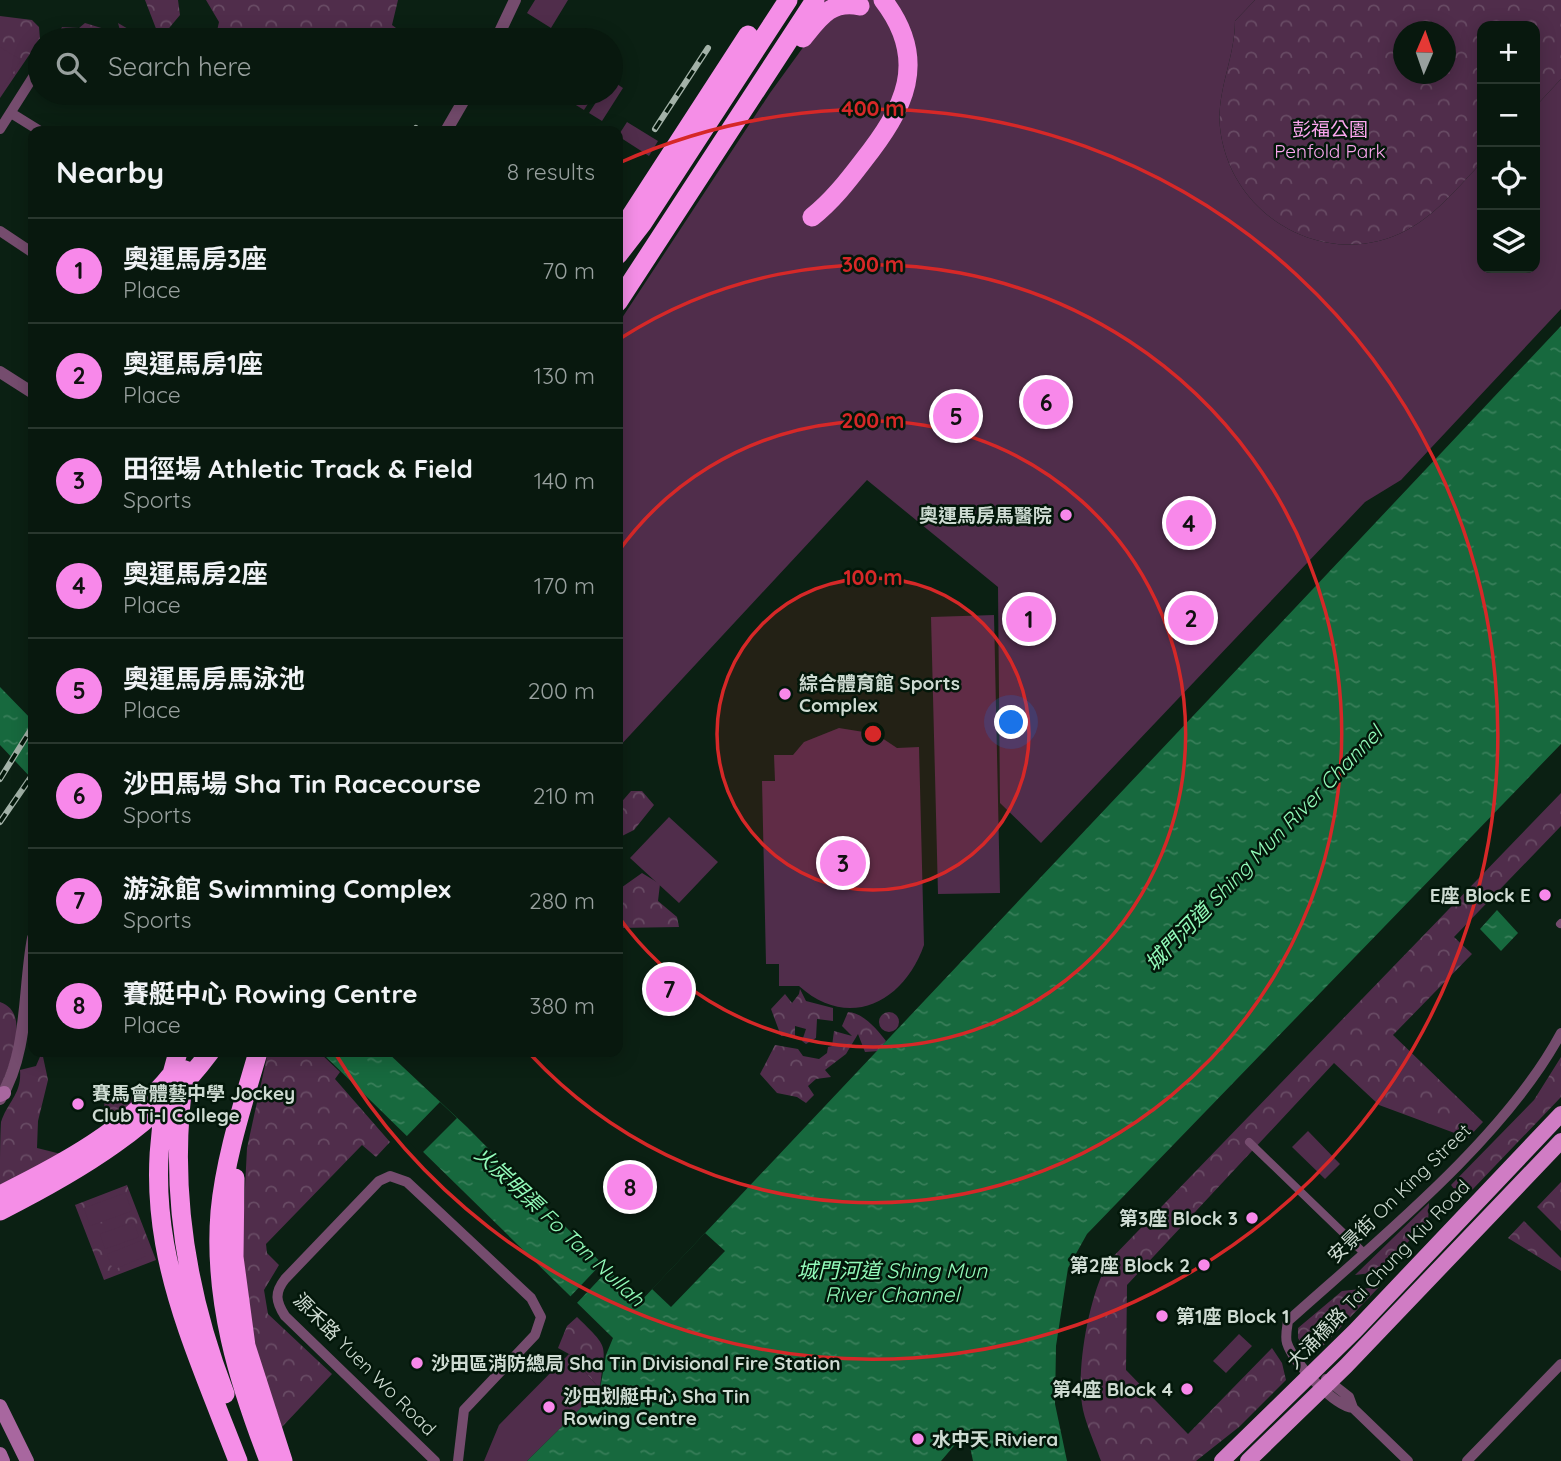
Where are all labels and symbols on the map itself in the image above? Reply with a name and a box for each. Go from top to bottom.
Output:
north arrow [1393,21,1456,84]
text: 400 m [841,95,905,121]
park label: 彭福公園 Penfold Park [1274,117,1386,163]
text: 300 m [842,251,904,277]
pin: 6 [1023,376,1069,428]
pin: 5 [933,390,979,442]
text: 200 m [842,407,904,433]
pin: 4 [1166,497,1212,549]
place label: 奧運馬房馬醫院 [919,503,1052,527]
marker: 奧運馬房馬醫院 [1058,507,1074,523]
text: 100 m [843,564,903,590]
pin: 2 [1168,592,1214,644]
pin: 1 [1006,593,1052,645]
place label: 綜合體育館 Sports Complex [799,671,960,717]
marker: 綜合體育館 Sports Complex [777,686,793,702]
your location [994,705,1028,739]
water label: 城門河道 Shing Mun River Channel [1139,718,1389,976]
centre of rings [861,722,885,746]
pin: 3 [820,837,866,889]
place label: E座 Block E [1430,883,1531,907]
marker: E座 Block E [1537,887,1553,903]
pin: 7 [646,963,692,1015]
place label: 賽馬會體藝中學 Jockey Club Ti-I College [92,1081,295,1127]
marker: 賽馬會體藝中學 Jockey Club Ti-I College [70,1096,86,1112]
street label: 安景街 On King Street [1322,1118,1476,1268]
water label: 火炭明渠 Fo Tan Nullah [470,1141,651,1312]
pin: 8 [607,1161,653,1213]
street label: 大涌橋路 Tai Chung Kiu Road [1281,1174,1475,1374]
place label: 第3座 Block 3 [1119,1206,1238,1230]
marker: 第3座 Block 3 [1244,1210,1260,1226]
place label: 第2座 Block 2 [1070,1253,1190,1277]
water label: 城門河道 Shing Mun River Channel [797,1257,988,1307]
marker: 第2座 Block 2 [1196,1257,1212,1273]
street label: 源禾路 Yuen Wo Road [289,1288,441,1440]
place label: 第1座 Block 1 [1176,1304,1289,1328]
marker: 第1座 Block 1 [1154,1308,1170,1324]
place label: 沙田區消防總局 Sha Tin Divisional Fire Station [431,1351,841,1375]
marker: 沙田區消防總局 Sha Tin Divisional Fire Station [409,1355,425,1371]
place label: 第4座 Block 4 [1052,1377,1173,1401]
marker: 第4座 Block 4 [1179,1381,1195,1397]
place label: 沙田划艇中心 Sha Tin Rowing Centre [563,1384,750,1430]
marker: 沙田划艇中心 Sha Tin Rowing Centre [541,1399,557,1415]
place label: 水中天 Riviera [932,1427,1058,1451]
marker: 水中天 Riviera [910,1431,926,1447]

